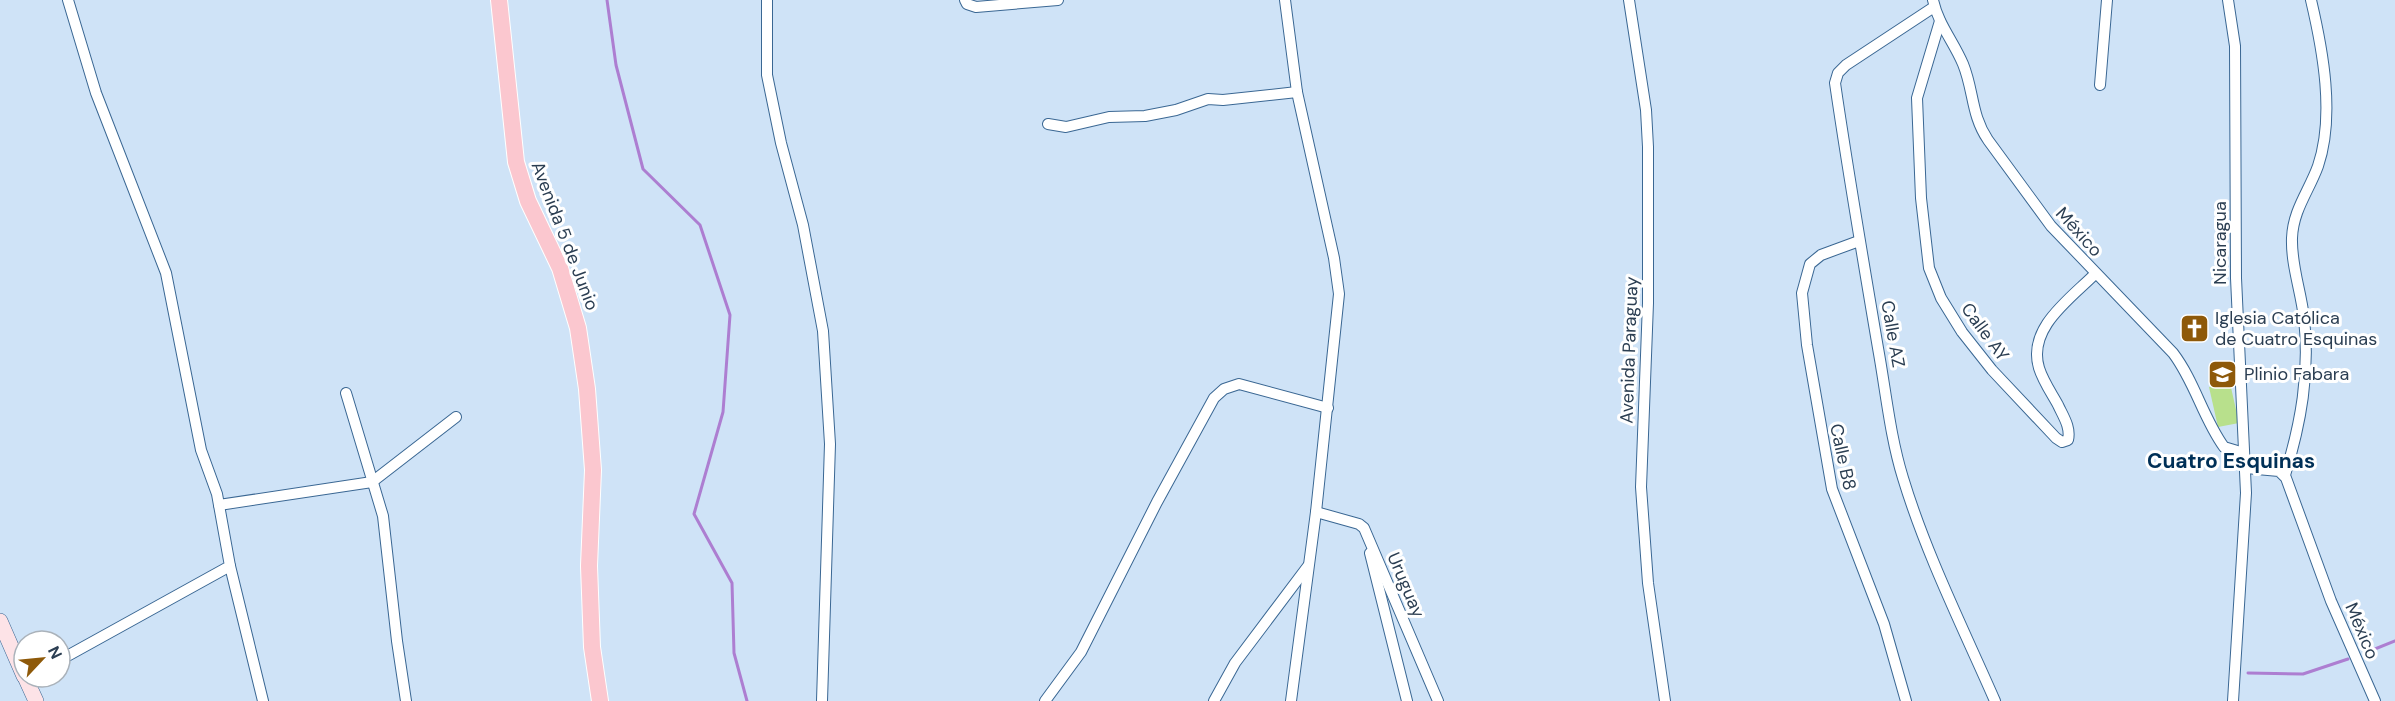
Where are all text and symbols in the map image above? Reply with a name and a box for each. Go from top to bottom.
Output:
street label: Avenida 5 de Junio [526,158,604,314]
street label: Nicaragua [2208,201,2232,285]
street label: México [2050,202,2108,262]
street label: Avenida Paraguay [1614,276,1644,424]
street label: Calle AY [1956,298,2015,367]
street label: Calle AZ [1875,299,1911,369]
place label: Iglesia Católica de Cuatro Esquinas [2215,306,2377,351]
church icon: Iglesia Católica de Cuatro Esquinas [2178,312,2210,344]
school or university icon: Plinio Fabara [2207,358,2239,390]
place label: Plinio Fabara [2244,362,2349,386]
street label: Calle B8 [1824,421,1862,493]
district label: Cuatro Esquinas [2147,447,2315,475]
street label: Uruguay [1382,549,1430,621]
street label: México [2339,599,2385,663]
north arrow [12,629,72,689]
text: N [43,643,67,662]

